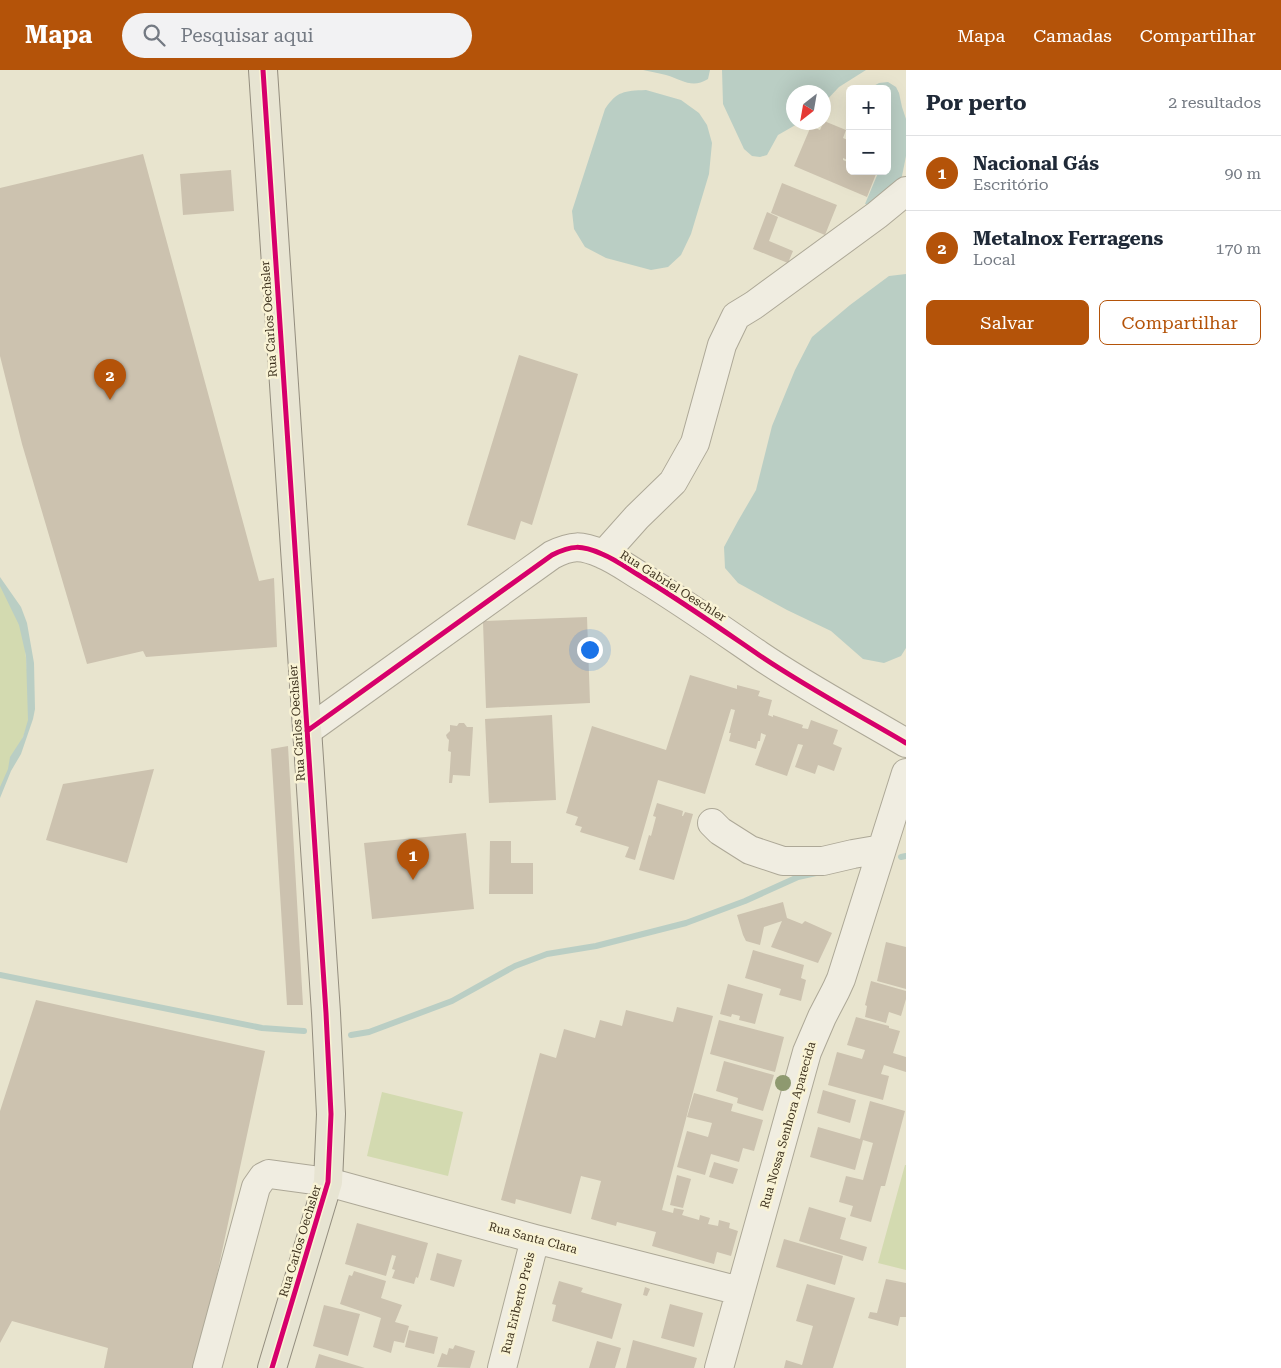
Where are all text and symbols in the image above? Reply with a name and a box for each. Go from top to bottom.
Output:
search box [122,13,472,58]
text: Mapa [25,21,92,49]
icon: search [140,21,168,49]
text: Pesquisar aqui [180,24,314,47]
text: Mapa [957,25,1005,46]
text: Camadas [1033,25,1112,46]
text: Compartilhar [1140,25,1256,46]
north arrow [786,85,831,130]
map controls [846,85,891,175]
button: + [846,85,891,130]
text: Por perto [926,91,1027,115]
text: 2 resultados [1168,93,1261,112]
button: − [846,130,891,175]
text: Nacional Gás [973,152,1099,175]
text: 1 [938,164,946,183]
text: 90 m [1224,164,1261,183]
text: Escritório [973,175,1049,194]
text: Metalnox Ferragens [973,227,1163,250]
text: 2 [938,239,946,258]
text: 170 m [1215,239,1261,258]
text: Local [973,250,1015,269]
street label: Rua Carlos Oechsler [258,260,280,378]
button: Salvar [926,300,1089,345]
button: Compartilhar [1099,300,1261,345]
pin: 2 [94,359,126,400]
street label: Rua Gabriel Oeschler [617,548,729,624]
your location [577,637,603,663]
street label: Rua Carlos Oechsler [286,664,308,782]
pin: 1 [397,839,429,880]
street label: Rua Nossa Senhora Aparecida [757,1040,819,1210]
street label: Rua Carlos Oechsler [276,1183,324,1299]
street label: Rua Santa Clara [487,1219,579,1257]
street label: Rua Eriberto Preis [499,1250,538,1355]

